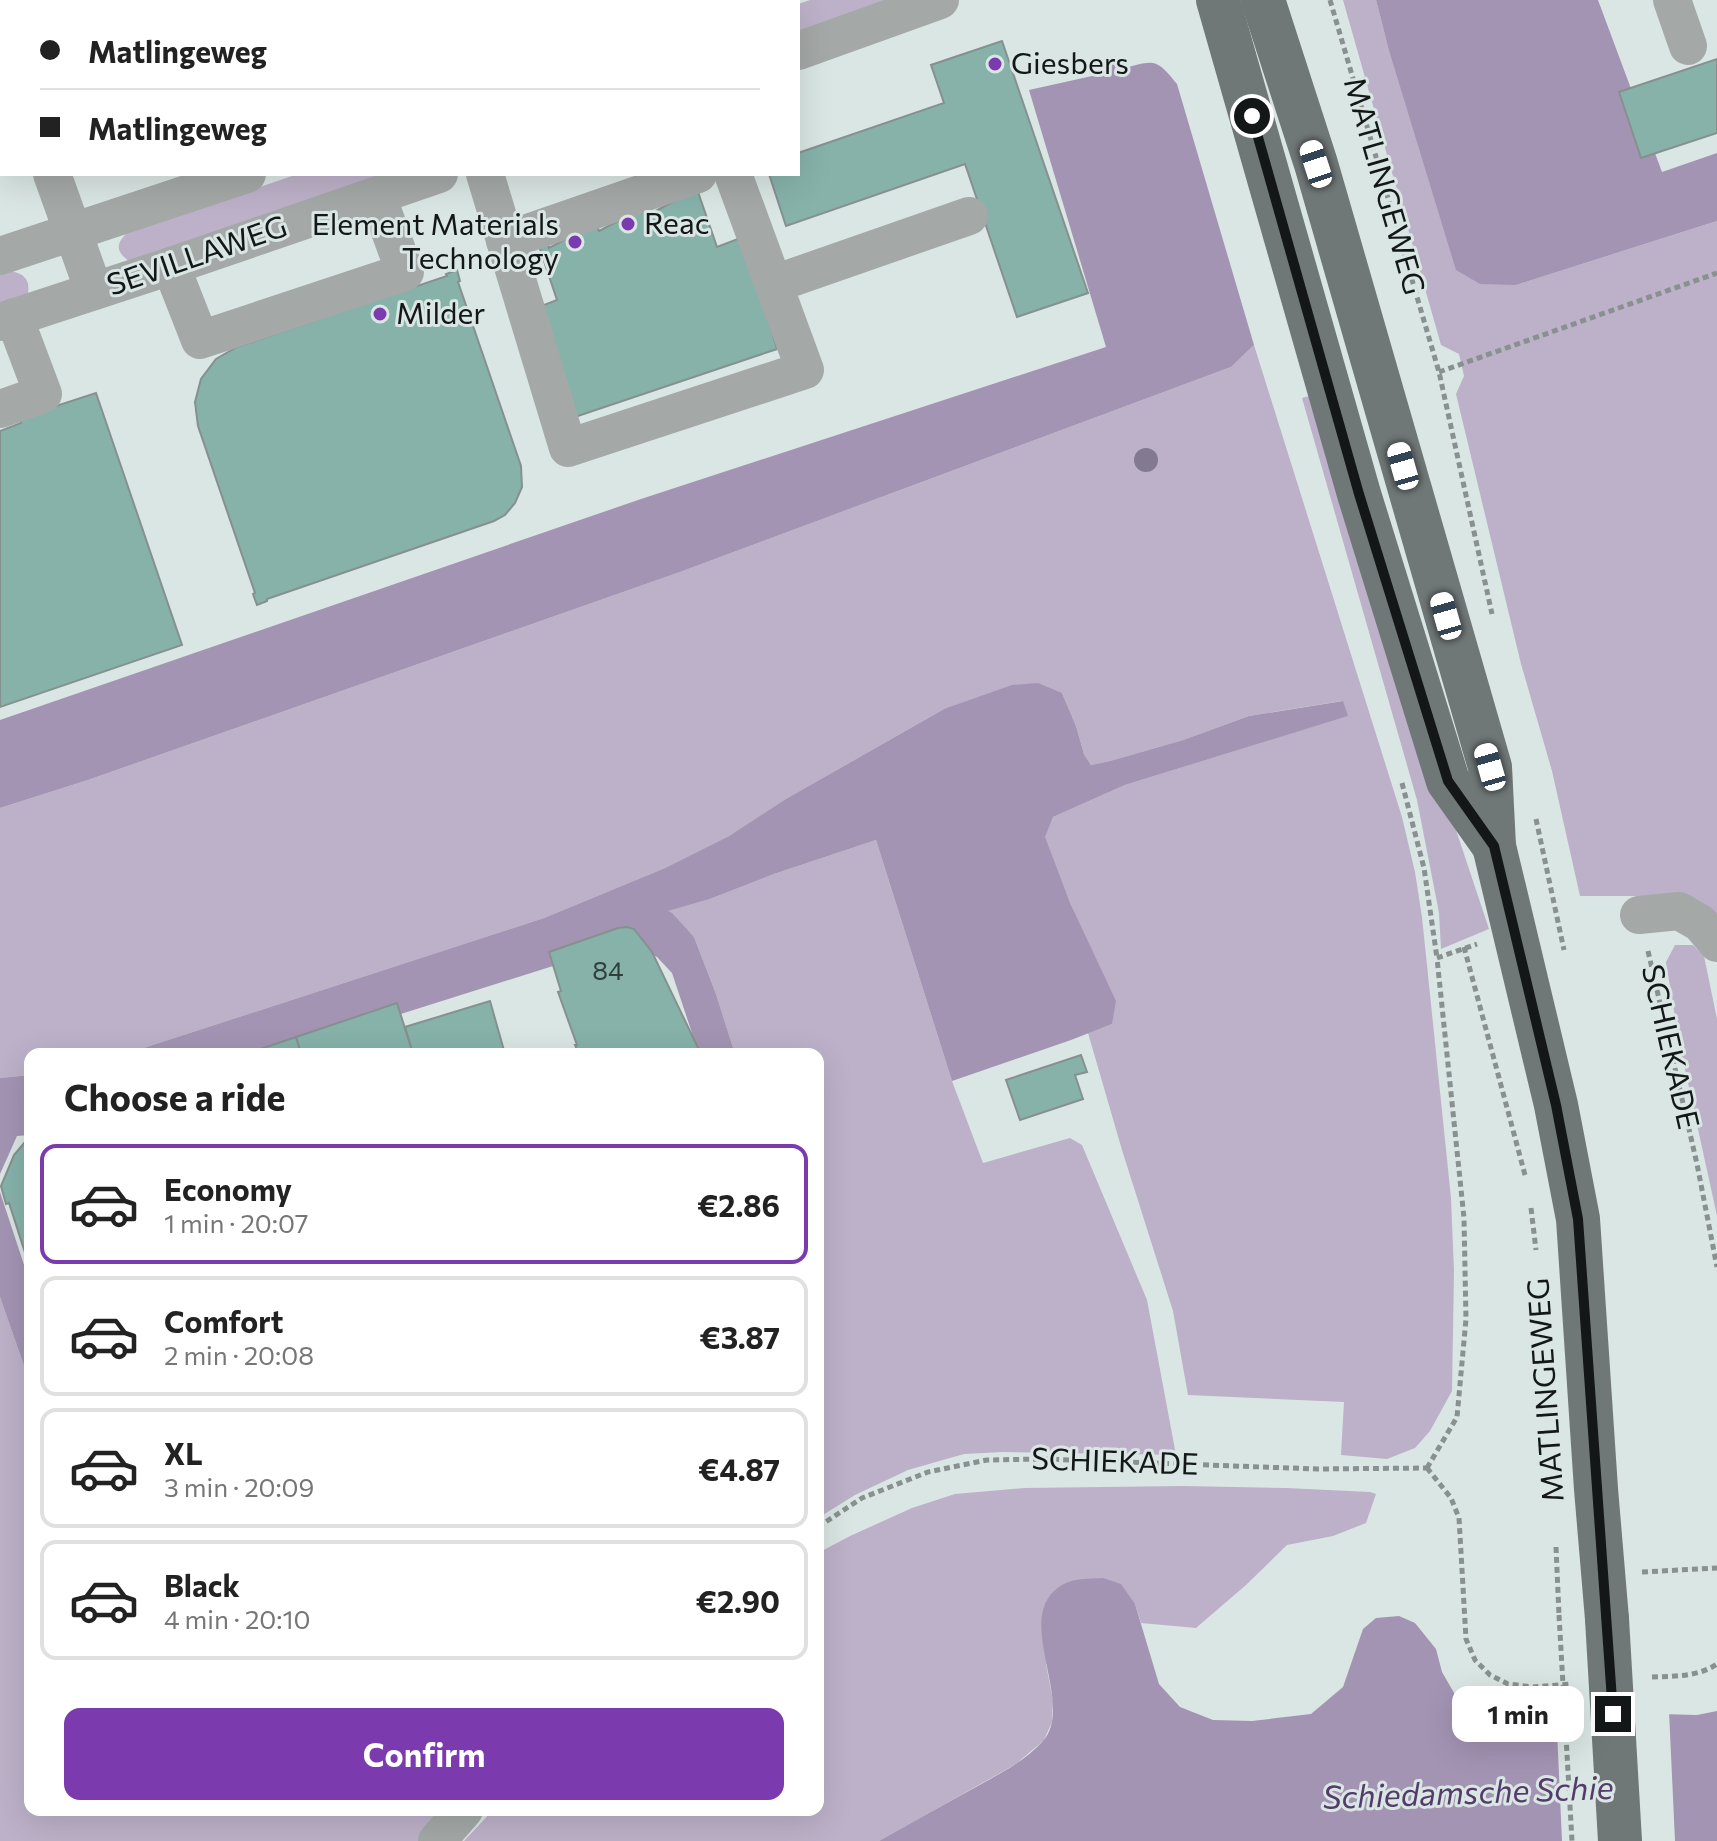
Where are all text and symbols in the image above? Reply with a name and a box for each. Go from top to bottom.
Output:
text: Matlingeweg [88,32,267,69]
place label: Giesbers [1011,43,1129,80]
marker: Giesbers [986,55,1004,73]
street label: MATLINGEWEG [1338,72,1435,298]
route start [1234,98,1270,134]
text: Matlingeweg [88,109,267,146]
car [1297,137,1335,191]
place label: Reac [644,203,709,240]
place label: Element Materials Technology [312,204,559,275]
street label: SEVILLAWEG [101,206,291,302]
marker: Reac [619,215,637,233]
marker: Element Materials Technology [566,233,584,251]
place label: Milder [396,293,485,330]
marker: Milder [371,305,389,323]
car [1385,440,1421,492]
car [1428,590,1464,642]
car [1472,741,1508,793]
house number: 84 [592,954,624,985]
street label: SCHIEKADE [1636,961,1709,1132]
text: Choose a ride [64,1074,285,1118]
icon: car [68,1168,140,1240]
text: Economy [164,1170,292,1207]
text: €2.86 [697,1186,780,1223]
text: 1 min · 20:07 [164,1207,309,1238]
street label: MATLINGEWEG [1517,1277,1570,1503]
icon: car [68,1300,140,1372]
text: Comfort [164,1302,283,1339]
text: €3.87 [700,1318,780,1355]
text: 2 min · 20:08 [164,1339,314,1370]
icon: car [68,1432,140,1504]
text: XL [164,1434,203,1471]
street label: SCHIEKADE [1031,1438,1199,1481]
text: €4.87 [698,1450,780,1487]
text: 3 min · 20:09 [164,1471,314,1502]
icon: car [68,1564,140,1636]
text: Black [164,1566,240,1603]
text: €2.90 [696,1582,780,1619]
text: 4 min · 20:10 [164,1603,310,1634]
callout: 1 min [1453,1686,1585,1742]
route end [1595,1696,1631,1732]
text: 1 min [1487,1698,1549,1729]
button: Confirm [64,1708,784,1800]
water label: Schiedamsche Schie [1322,1766,1614,1816]

